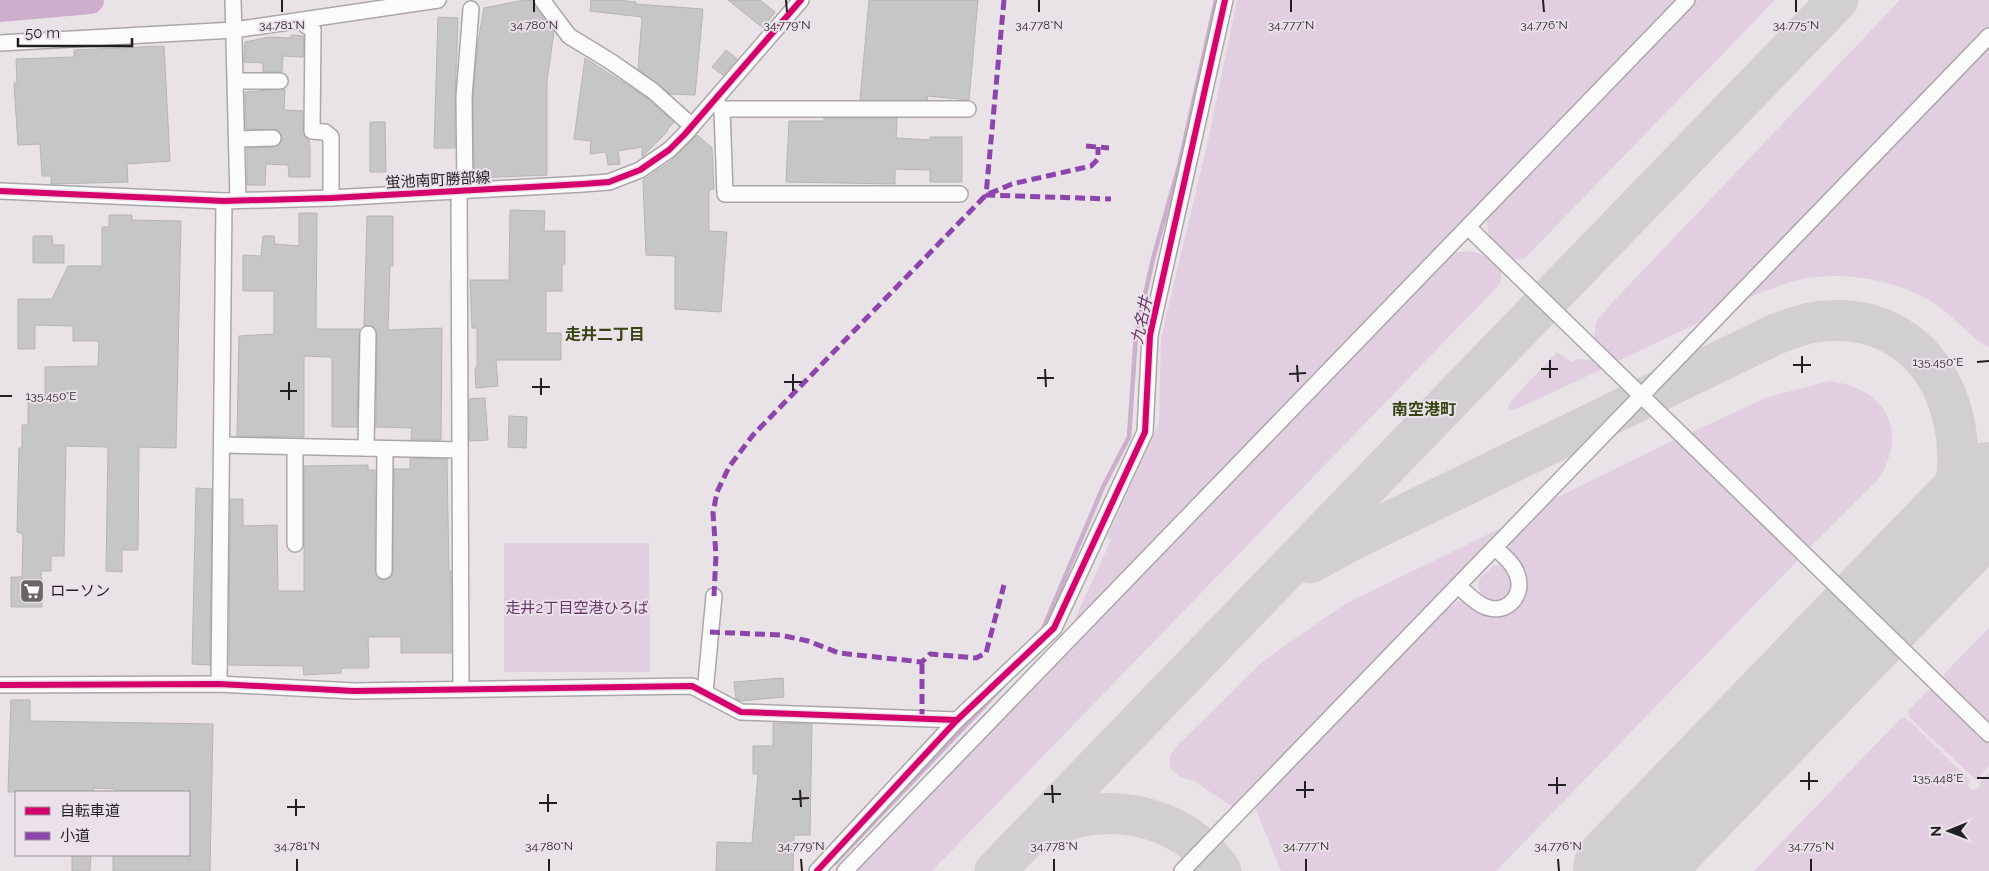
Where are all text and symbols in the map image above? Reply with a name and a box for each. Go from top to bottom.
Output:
scale bar [18,15,131,47]
text: 34.781°N [259,18,305,32]
text: 34.780°N [510,18,558,32]
text: 34.779°N [764,18,810,32]
text: 34.778°N [1015,18,1063,32]
text: 34.777°N [1268,18,1314,32]
text: 34.776°N [1520,18,1568,32]
text: 34.775°N [1773,18,1819,32]
text: 50 m [25,24,60,42]
street label: 蛍池南町勝部線 [385,168,491,192]
water label: 九名井 [1127,293,1156,346]
district label: 走井二丁目 [565,325,645,344]
text: 135.450°E [1912,355,1964,369]
text: 135.450°E [25,389,77,403]
district label: 南空港町 [1392,400,1456,419]
supermarket icon: ローソン [19,578,45,604]
place label: ローソン [50,582,110,600]
park label: 走井2丁目空港ひろば [506,599,648,617]
text: 135.448°E [1912,771,1964,785]
legend [15,791,190,856]
text: 自転車道 [60,802,120,820]
north arrow [1924,806,1974,856]
text: N [1928,826,1944,837]
text: 小道 [60,827,90,845]
text: 34.781°N [274,839,320,853]
text: 34.780°N [525,839,573,853]
text: 34.779°N [778,839,824,853]
text: 34.778°N [1030,839,1078,853]
text: 34.777°N [1283,839,1329,853]
text: 34.776°N [1534,839,1582,853]
text: 34.775°N [1788,839,1834,853]

